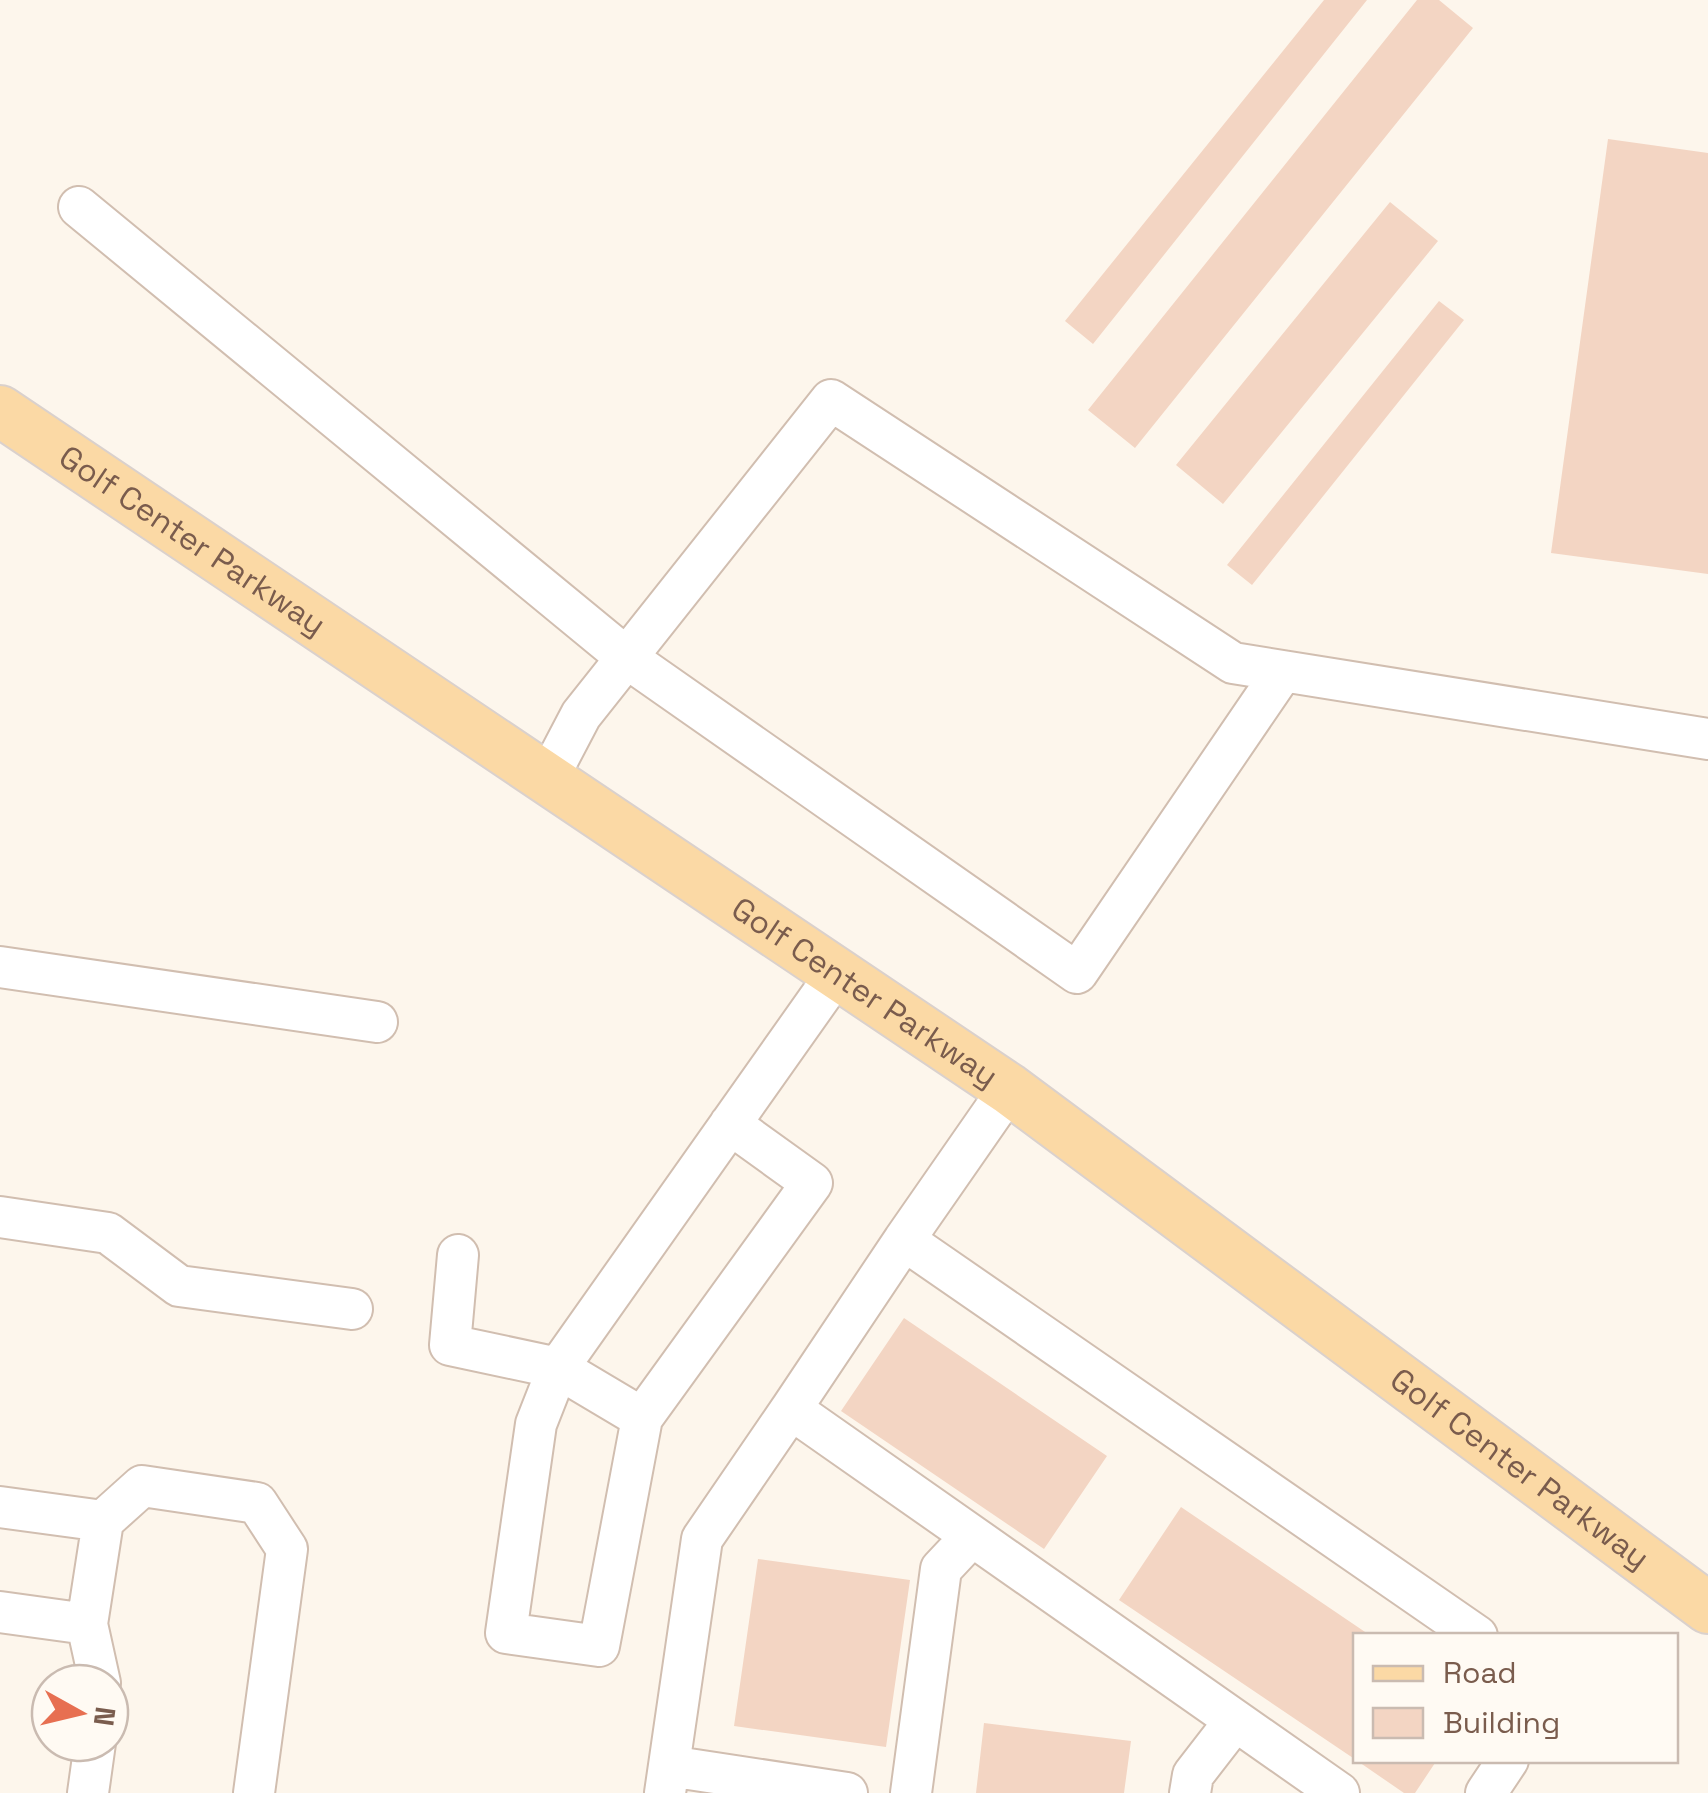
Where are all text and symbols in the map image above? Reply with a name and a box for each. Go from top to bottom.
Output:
street label: Golf Center Parkway [52,437,334,644]
street label: Golf Center Parkway [724,888,1006,1096]
street label: Golf Center Parkway [1382,1359,1657,1578]
legend [1353,1633,1678,1763]
text: Road [1443,1653,1517,1692]
north arrow [30,1663,130,1763]
text: Building [1443,1703,1560,1742]
text: N [86,1705,124,1728]

